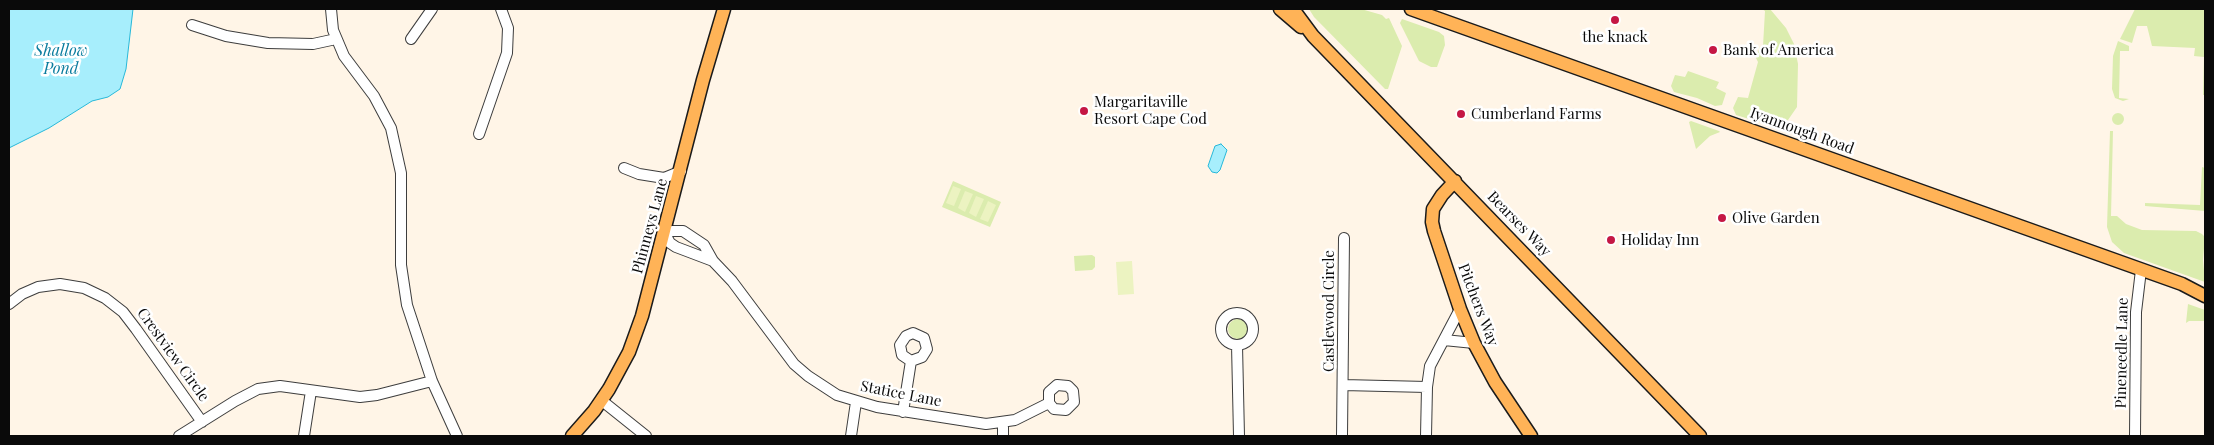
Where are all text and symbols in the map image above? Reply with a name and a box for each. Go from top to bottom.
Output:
marker: the knack [1609,14,1621,26]
place label: the knack [1582,28,1648,46]
water label: Shallow Pond [34,41,88,79]
place label: Bank of America [1723,41,1834,59]
marker: Bank of America [1707,44,1719,56]
place label: Margaritaville Resort Cape Cod [1094,93,1207,128]
street label: Iyannough Road [1748,104,1856,158]
marker: Margaritaville Resort Cape Cod [1078,105,1090,117]
place label: Cumberland Farms [1471,105,1601,123]
marker: Cumberland Farms [1455,108,1467,120]
street label: Phinneys Lane [629,176,671,276]
street label: Bearses Way [1483,188,1555,260]
place label: Olive Garden [1732,209,1820,227]
marker: Olive Garden [1716,212,1728,224]
place label: Holiday Inn [1621,231,1699,249]
marker: Holiday Inn [1605,234,1617,246]
street label: Castlewood Circle [1320,250,1338,372]
street label: Pitchers Way [1454,261,1502,349]
street label: Pineneedle Lane [2112,297,2132,409]
street label: Crestview Circle [133,305,213,405]
street label: Statice Lane [859,377,943,411]

